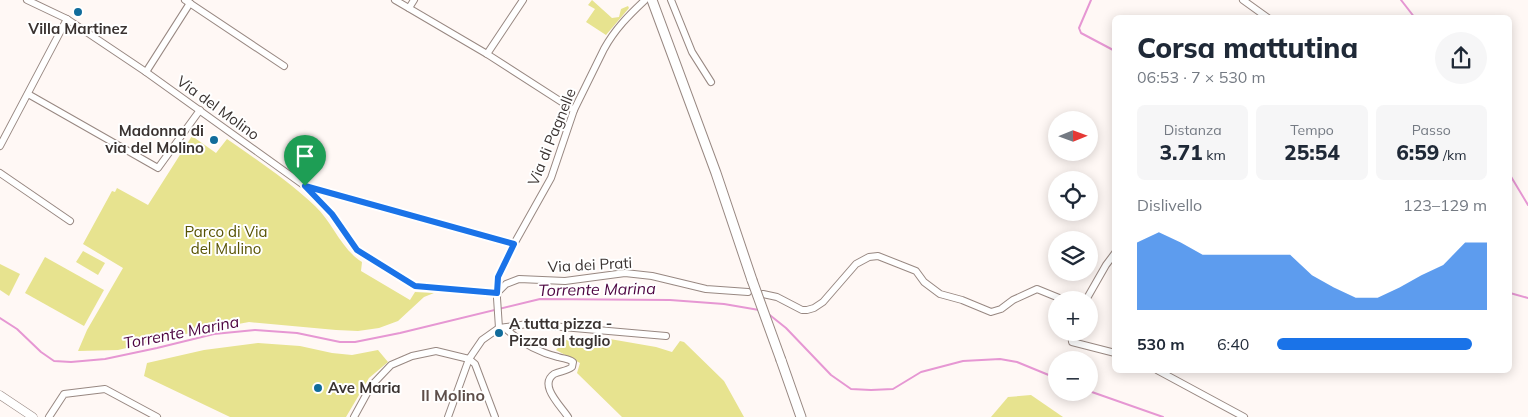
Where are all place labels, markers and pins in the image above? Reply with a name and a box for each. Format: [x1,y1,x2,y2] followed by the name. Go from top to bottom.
[72,6,84,18] marker: Villa Martinez
[27,19,128,38] place label: Villa Martinez
[104,121,204,157] place label: Madonna di via del Molino
[208,134,220,146] marker: Madonna di via del Molino
[284,135,326,186] pin
[509,314,612,350] place label: A tutta pizza - Pizza al taglio
[493,327,505,339] marker: A tutta pizza - Pizza al taglio
[328,378,401,397] place label: Ave Maria
[312,382,324,394] marker: Ave Maria

